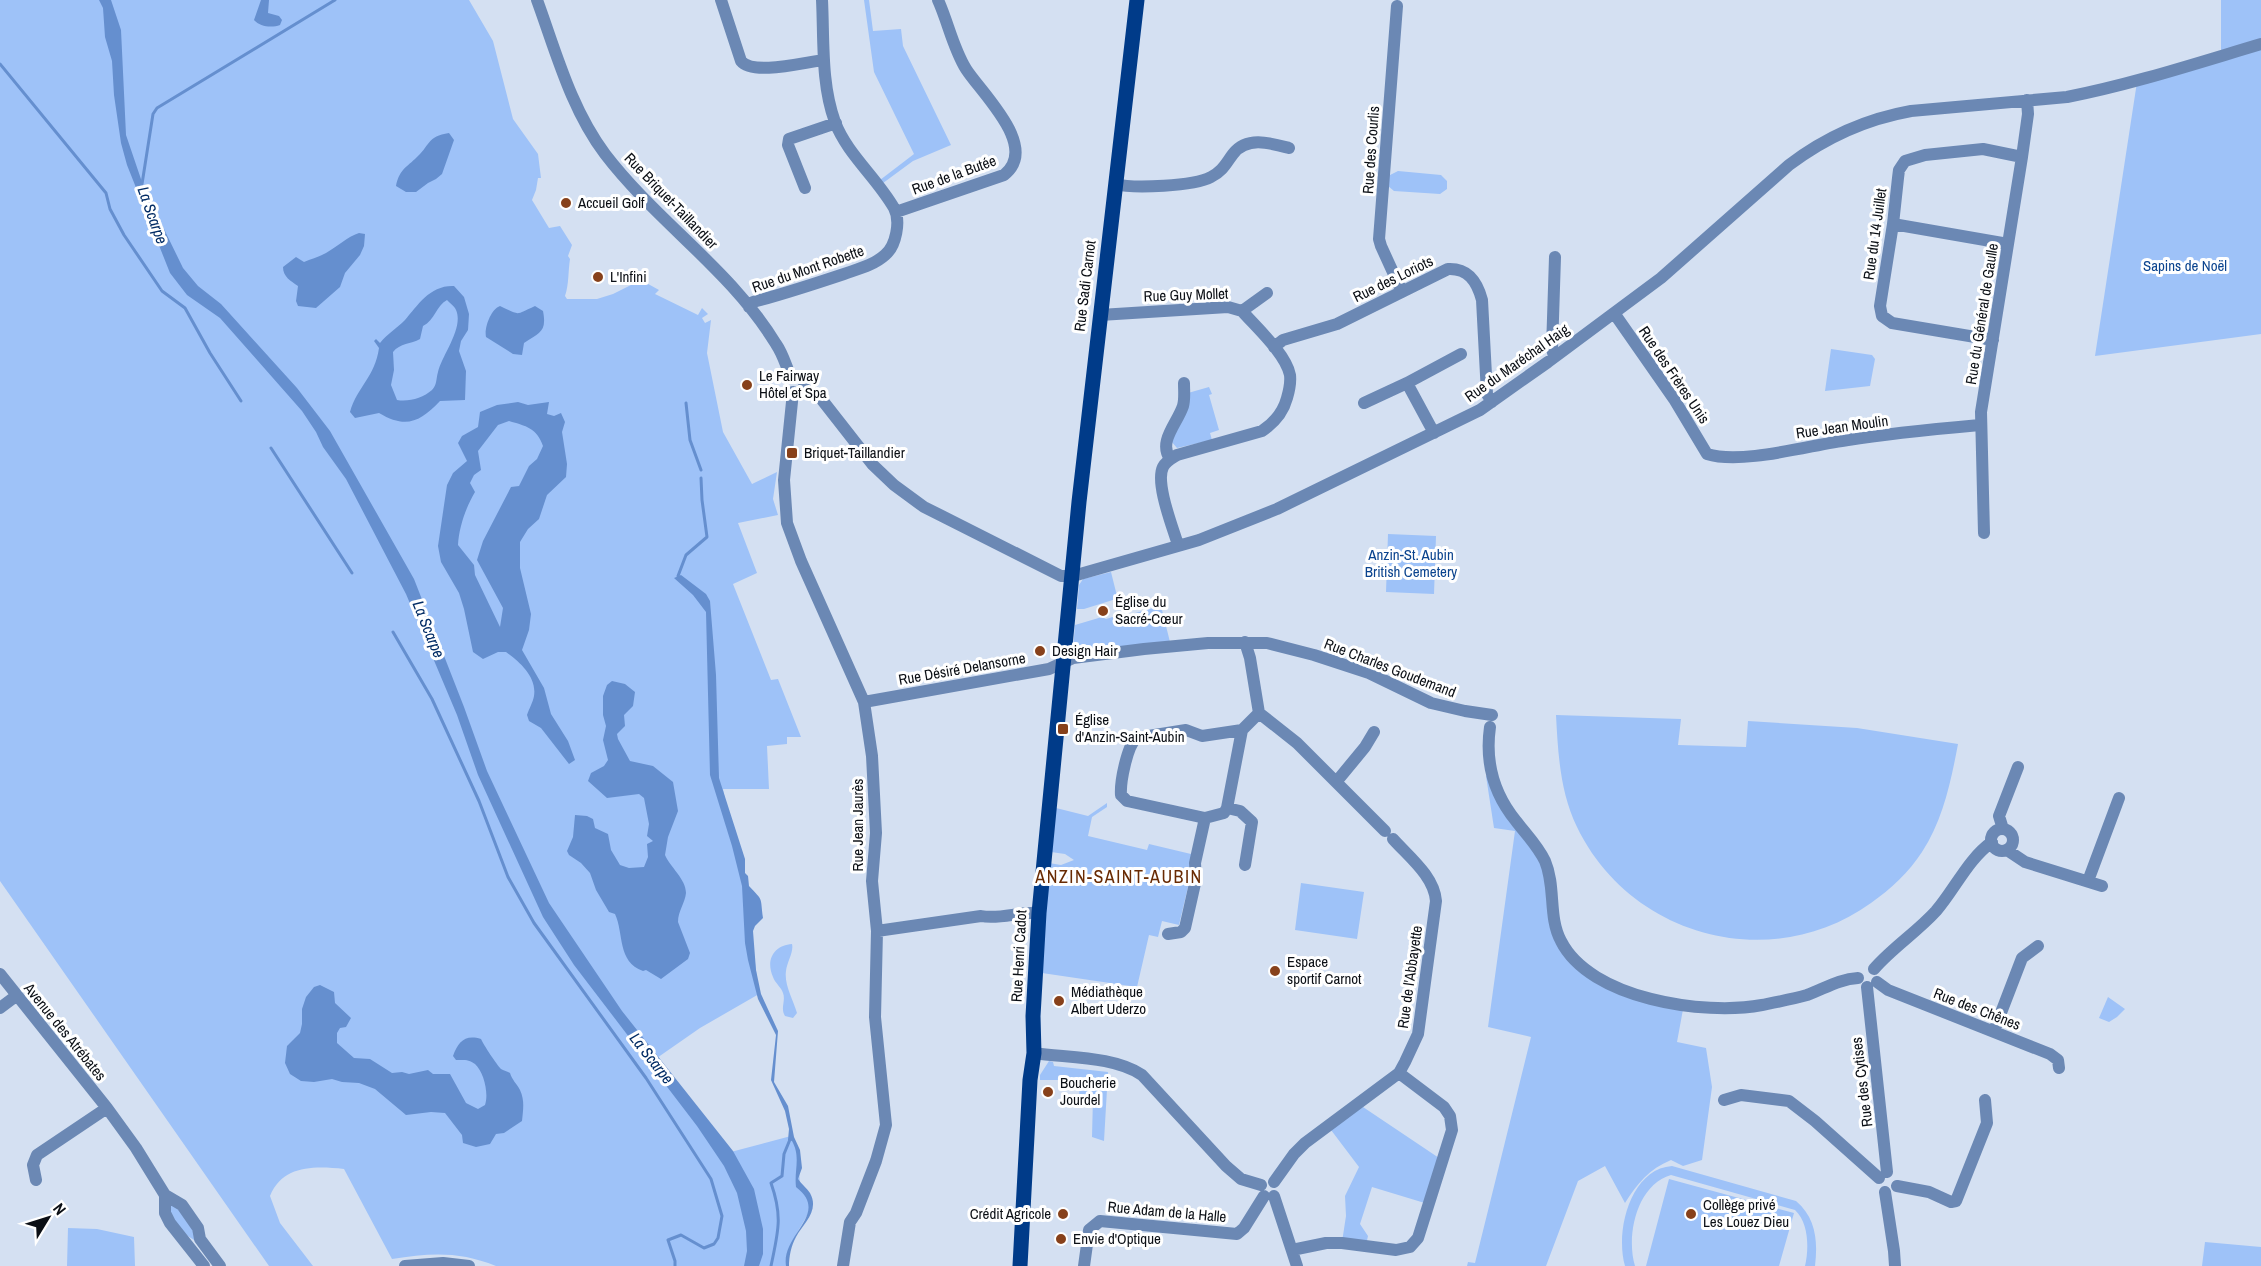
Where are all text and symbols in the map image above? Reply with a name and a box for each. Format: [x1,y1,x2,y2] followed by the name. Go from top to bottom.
[1357,105,1384,195] street label: Rue des Courlis
[620,148,723,254] street label: Rue Briquet-Taillandier
[909,150,999,199] street label: Rue de la Butée
[132,183,174,247] water label: La Scarpe
[1858,186,1891,281] street label: Rue du 14 Juillet
[577,192,645,213] place label: Accueil Golf
[559,196,573,210] marker: Accueil Golf
[1068,239,1101,333] street label: Rue Sadi Carnot
[749,240,867,297] street label: Rue du Mont Robette
[1960,242,2003,386] street label: Rue du Général de Gaulle
[1349,250,1436,307] street label: Rue des Loriots
[2143,255,2227,276] park label: Sapins de Noël
[610,266,647,287] place label: L'Infini
[591,270,605,284] marker: L'Infini
[1143,283,1229,306] street label: Rue Guy Mollet
[1460,319,1573,406] street label: Rue du Maréchal Haig
[1634,322,1715,428] street label: Rue des Frères Unis
[759,365,827,403] place label: Le Fairway Hôtel et Spa
[740,378,754,392] marker: Le Fairway Hôtel et Spa
[1794,410,1889,443] street label: Rue Jean Moulin
[804,442,905,463] place label: Briquet-Taillandier
[785,446,799,460] marker: Briquet-Taillandier
[1365,544,1458,582] park label: Anzin-St. Aubin British Cemetery
[1115,591,1183,629] place label: Église du Sacré-Cœur
[408,597,450,661] water label: La Scarpe
[1096,604,1110,618] marker: Église du Sacré-Cœur
[1321,633,1459,702] street label: Rue Charles Goudemand
[1052,640,1118,661] place label: Design Hair
[1033,644,1047,658] marker: Design Hair
[897,647,1027,690] street label: Rue Désiré Delansorne
[1075,709,1185,747] place label: Église d'Anzin-Saint-Aubin
[1056,722,1070,736] marker: Église d'Anzin-Saint-Aubin
[847,779,868,872] street label: Rue Jean Jaurès
[1034,864,1203,889] district label: ANZIN-SAINT-AUBIN
[1006,909,1031,1003] street label: Rue Henri Cadot
[1392,924,1427,1030] street label: Rue de l'Abbayette
[1287,951,1362,989] place label: Espace sportif Carnot
[1268,964,1282,978] marker: Espace sportif Carnot
[19,978,111,1085] street label: Avenue des Atrébates
[1070,981,1146,1019] place label: Médiathèque Albert Uderzo
[1931,982,2024,1035] street label: Rue des Chênes
[1052,994,1066,1008] marker: Médiathèque Albert Uderzo
[625,1028,679,1088] water label: La Scarpe
[1846,1036,1877,1128] street label: Rue des Cytises
[1060,1072,1116,1110] place label: Boucherie Jourdel
[1041,1085,1055,1099] marker: Boucherie Jourdel
[18,1188,78,1248] north arrow
[1703,1194,1789,1232] place label: Collège privé Les Louez Dieu
[1107,1196,1227,1227] street label: Rue Adam de la Halle
[48,1198,71,1219] text: N
[970,1203,1051,1224] place label: Crédit Agricole
[1056,1207,1070,1221] marker: Crédit Agricole
[1684,1207,1698,1221] marker: Collège privé Les Louez Dieu
[1073,1228,1161,1249] place label: Envie d'Optique
[1054,1232,1068,1246] marker: Envie d'Optique

